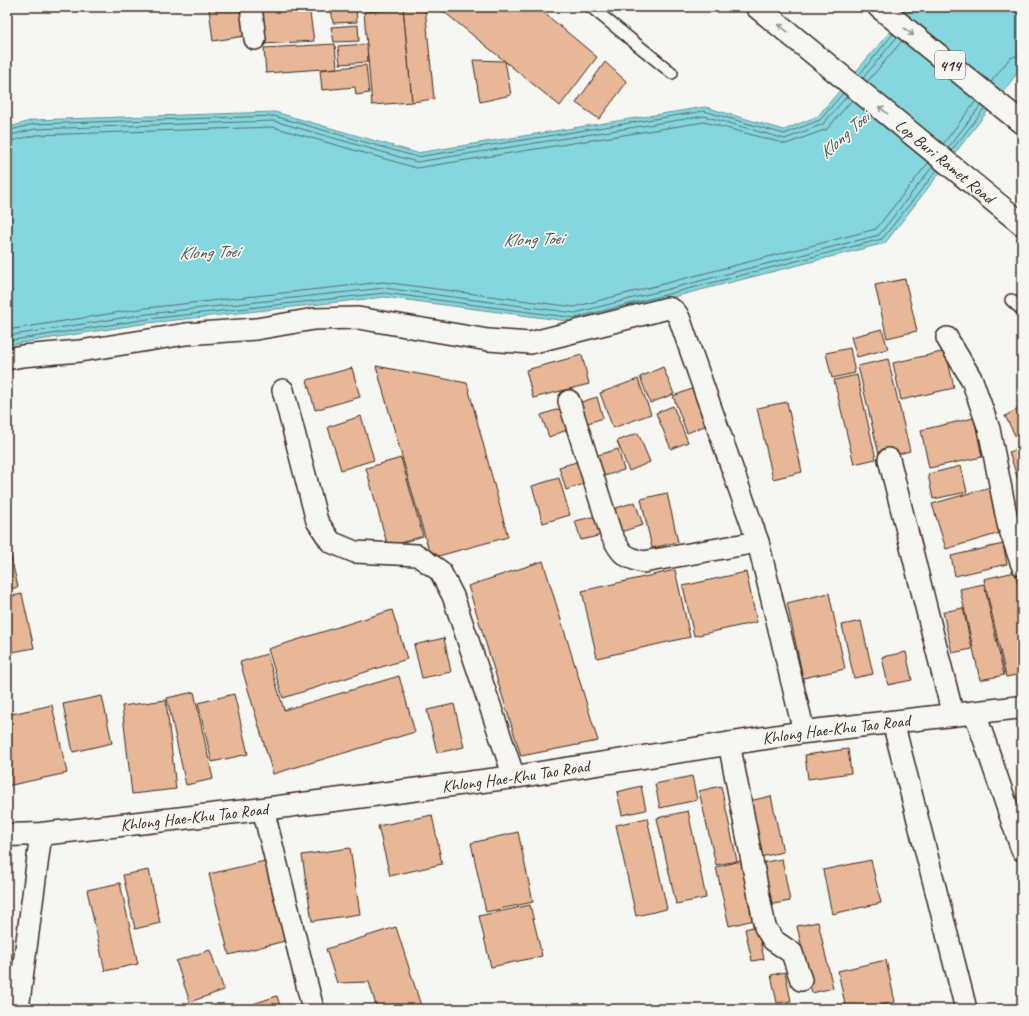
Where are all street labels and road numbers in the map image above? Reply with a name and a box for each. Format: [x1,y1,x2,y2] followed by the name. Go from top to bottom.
[935,51,965,79] road number: 414
[891,115,1001,210] street label: Lop Buri Ramet Road
[761,710,913,749] street label: Khlong Hae-Khu Tao Road
[441,755,593,797] street label: Khlong Hae-Khu Tao Road
[119,798,271,836] street label: Khlong Hae-Khu Tao Road

